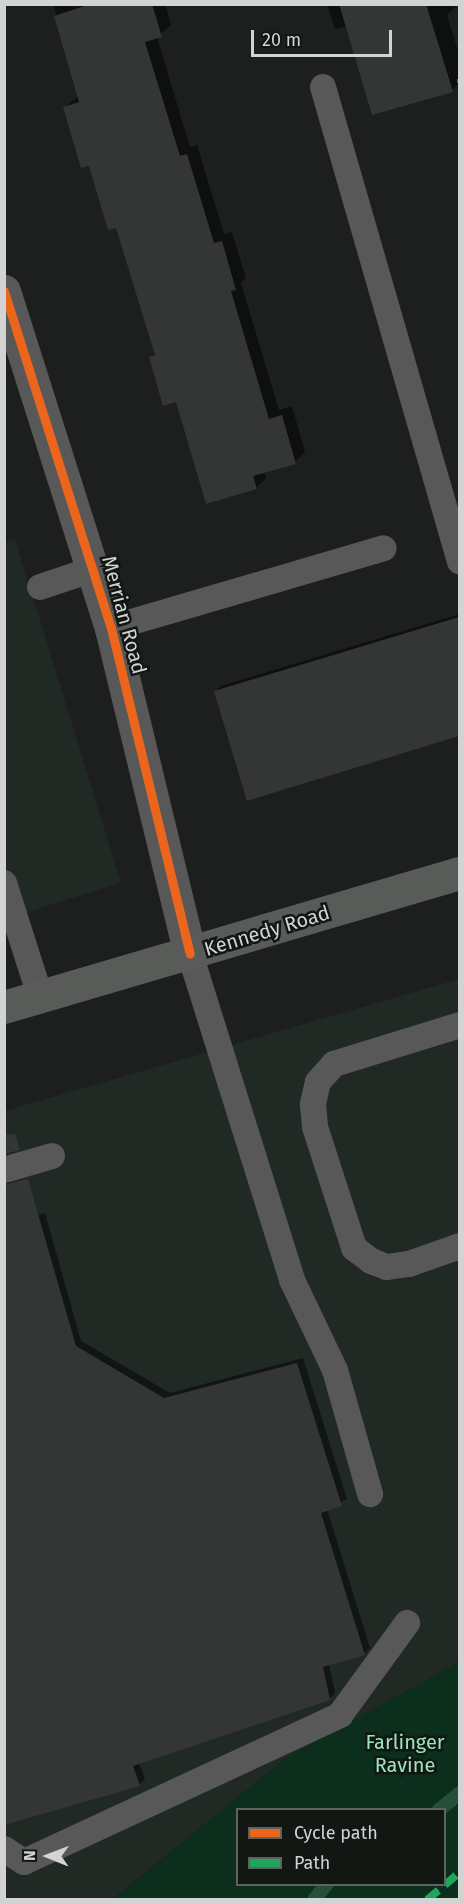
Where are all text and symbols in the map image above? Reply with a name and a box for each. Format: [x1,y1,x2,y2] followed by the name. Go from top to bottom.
[254,18,395,56] scale bar
[262,29,301,51] text: 20 m
[97,553,151,677] street label: Merrian Road
[201,901,333,961] street label: Kennedy Road
[365,1731,445,1778] park label: Farlinger Ravine
[236,1808,446,1886] legend
[294,1822,378,1844] text: Cycle path
[18,1826,78,1886] north arrow
[20,1850,39,1861] text: N
[294,1852,330,1874] text: Path

